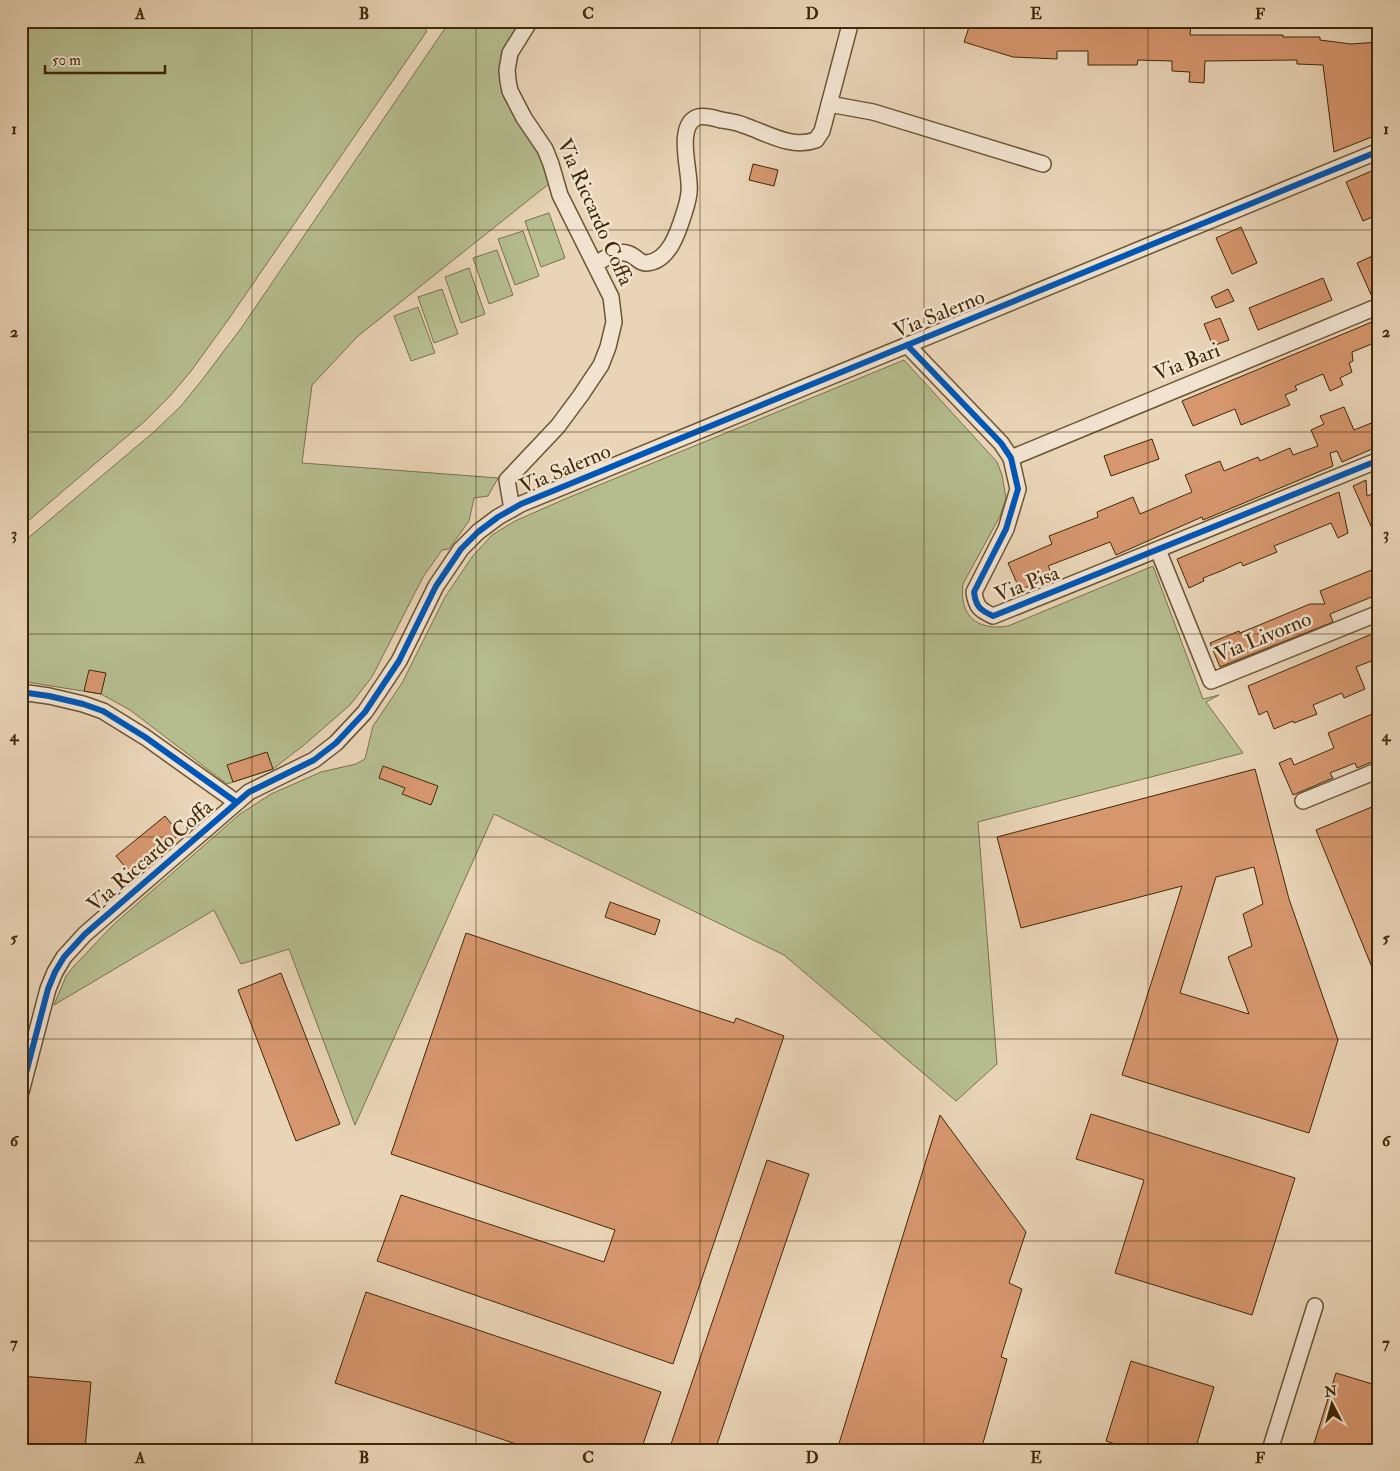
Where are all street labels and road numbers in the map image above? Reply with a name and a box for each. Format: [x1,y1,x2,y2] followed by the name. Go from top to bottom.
[551,134,640,290] street label: Via Riccardo Coffa
[889,283,989,345] street label: Via Salerno
[1150,336,1225,387] street label: Via Bari
[515,438,615,500] street label: Via Salerno
[991,559,1063,609] street label: Via Pisa
[1211,605,1315,669] street label: Via Livorno
[81,794,219,918] street label: Via Riccardo Coffa

